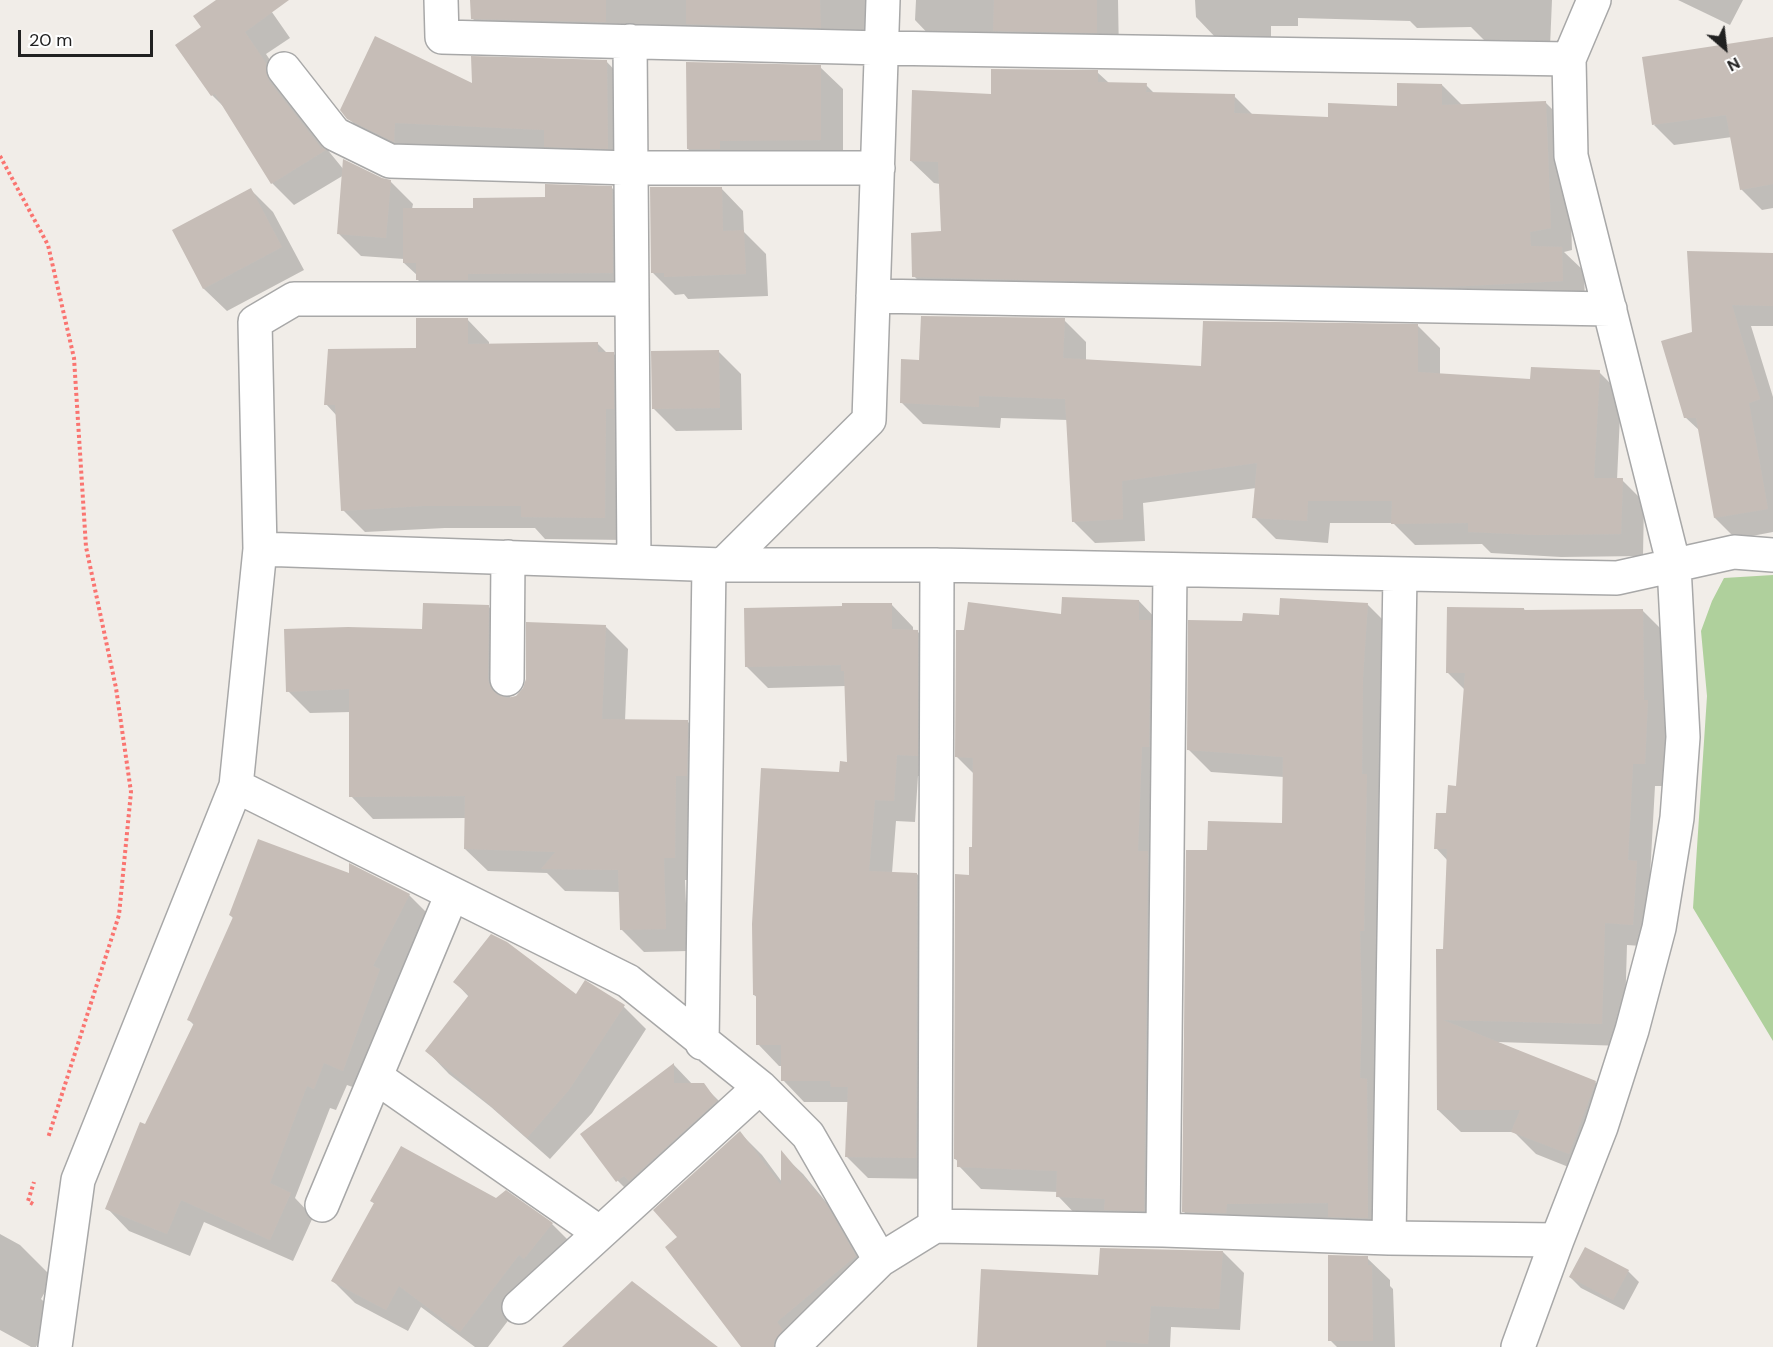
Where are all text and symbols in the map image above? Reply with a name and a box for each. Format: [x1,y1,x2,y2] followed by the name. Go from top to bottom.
[21,18,156,56] scale bar
[1695,18,1755,78] north arrow
[29,28,72,52] text: 20 m
[1724,52,1744,76] text: N

